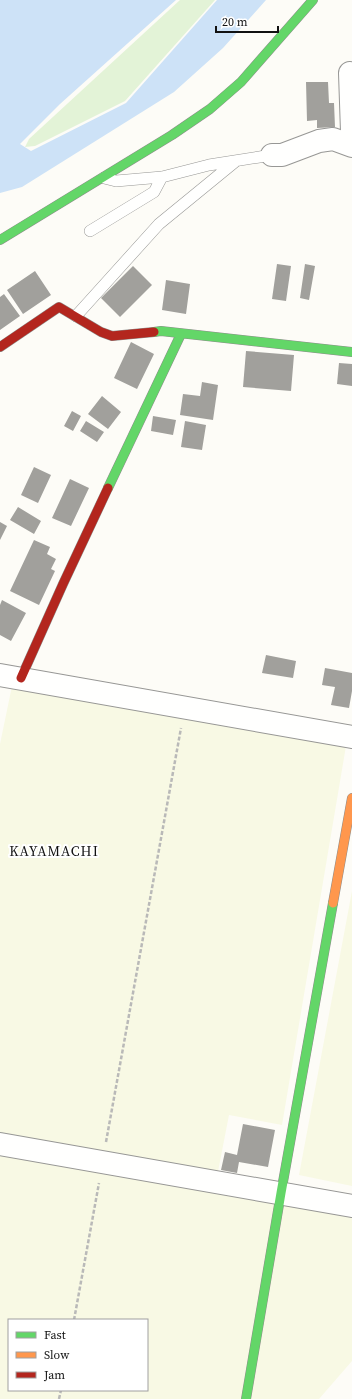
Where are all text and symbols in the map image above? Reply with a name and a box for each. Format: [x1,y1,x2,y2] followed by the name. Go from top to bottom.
[216,8,278,34] scale bar
[222,14,248,30] text: 20 m
[9,841,99,861] district label: KAYAMACHI
[8,1319,148,1391] legend
[44,1327,66,1343] text: Fast
[44,1347,70,1363] text: Slow
[43,1367,65,1383] text: Jam

